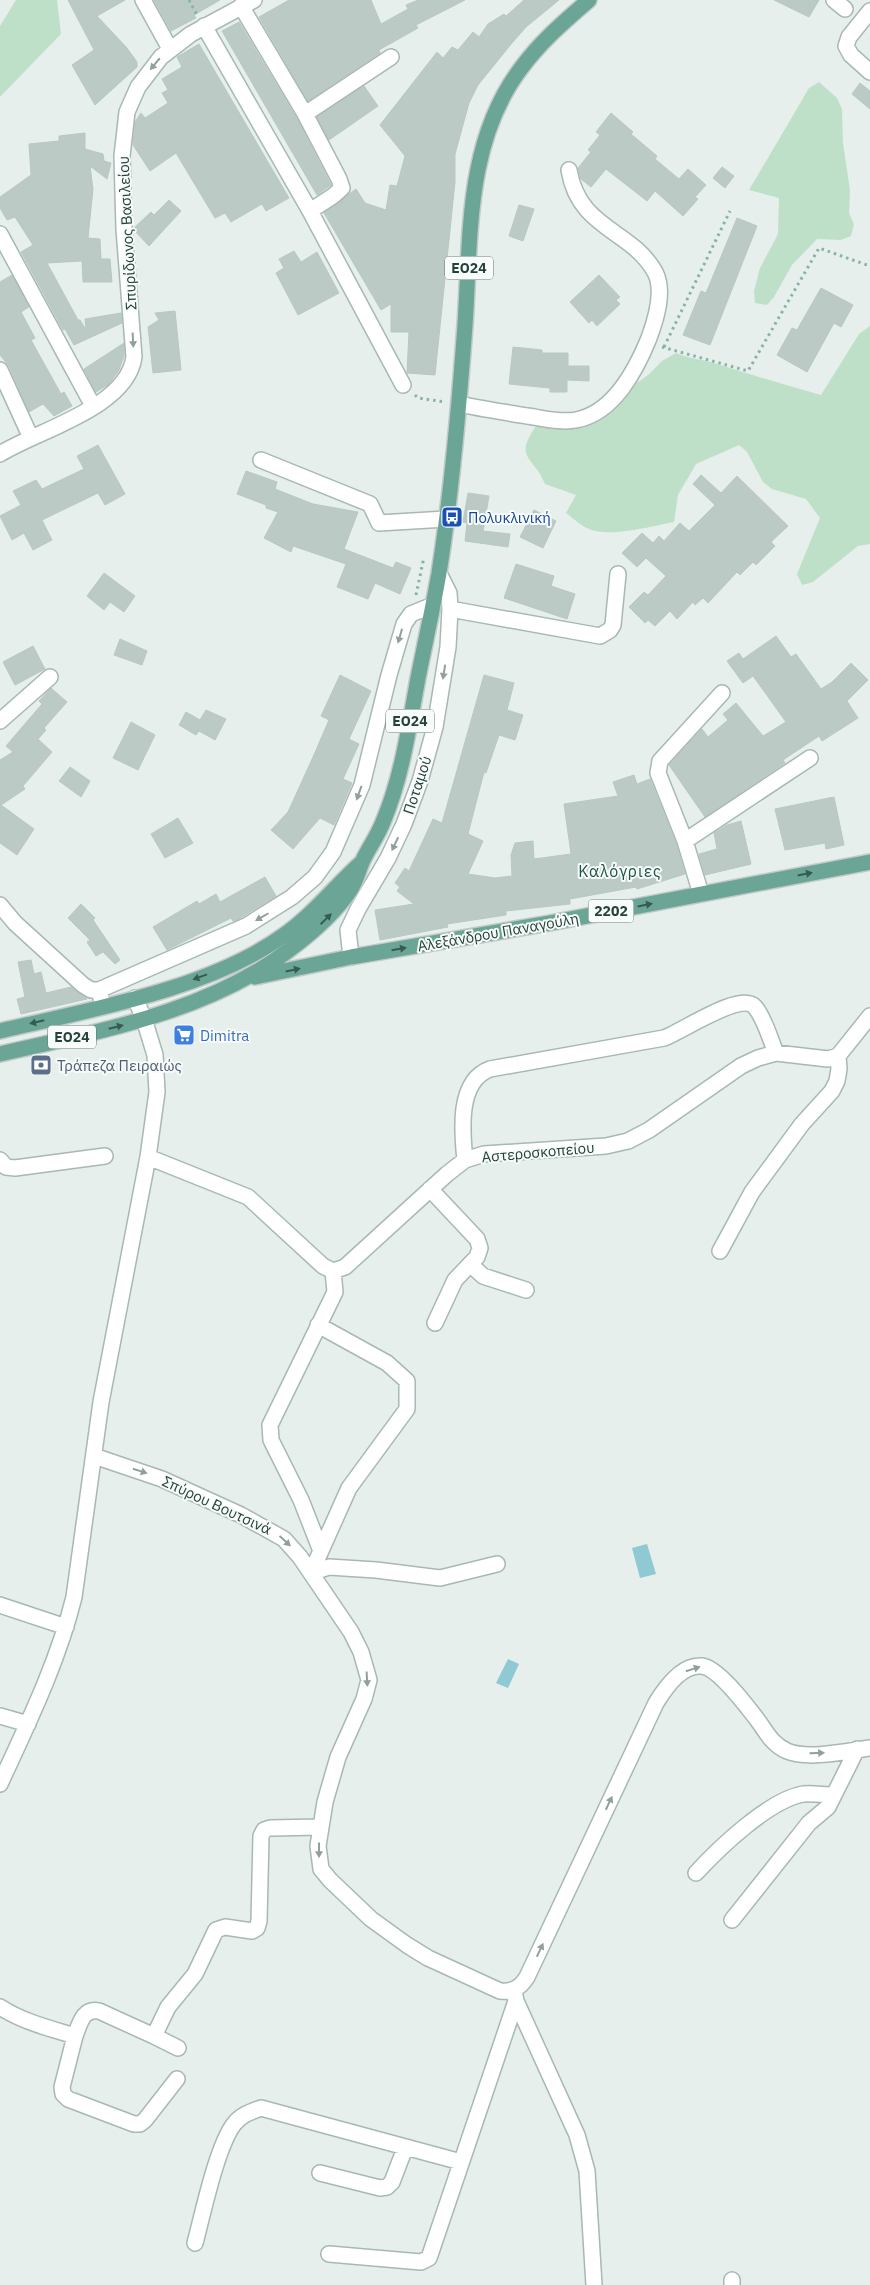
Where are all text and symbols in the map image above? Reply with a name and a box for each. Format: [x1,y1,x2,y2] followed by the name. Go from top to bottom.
[149,57,160,70] one-way arrow
[113,156,141,310] street label: Σπυρίδωνος Βασιλείου
[445,256,493,280] road number: ΕΟ24
[130,333,138,349] one-way arrow
[440,505,464,529] bus stop icon: Πολυκλινική
[468,508,551,527] place label: Πολυκλινική
[396,629,404,644] one-way arrow
[440,664,448,680] one-way arrow
[386,709,434,732] road number: ΕΟ24
[399,753,435,817] street label: Ποταμού
[355,786,363,801] one-way arrow
[390,837,398,851] one-way arrow
[578,861,662,881] district label: Καλόγριες
[797,869,813,877] one-way arrow
[588,899,634,922] road number: 2202
[638,900,654,908] one-way arrow
[416,908,580,956] street label: Αλεξάνδρου Παναγούλη
[254,913,269,921] one-way arrow
[320,913,332,925] one-way arrow
[392,945,408,953] one-way arrow
[285,965,301,973] one-way arrow
[192,973,207,981] one-way arrow
[29,1018,44,1026] one-way arrow
[108,1023,123,1031] one-way arrow
[172,1023,196,1047] supermarket icon: Dimitra
[48,1026,96,1048] road number: ΕΟ24
[200,1026,249,1045] place label: Dimitra
[29,1053,53,1077] bank icon: Τράπεζα Πειραιώς
[57,1056,182,1075] place label: Τράπεζα Πειραιώς
[481,1138,595,1166] street label: Αστεροσκοπείου
[133,1467,148,1475] one-way arrow
[159,1471,275,1539] street label: Σπύρου Βουτσινά
[279,1535,291,1547] one-way arrow
[686,1664,701,1672] one-way arrow
[364,1671,372,1687] one-way arrow
[810,1749,826,1757] one-way arrow
[606,1796,614,1810] one-way arrow
[315,1842,323,1858] one-way arrow
[536,1943,544,1957] one-way arrow

